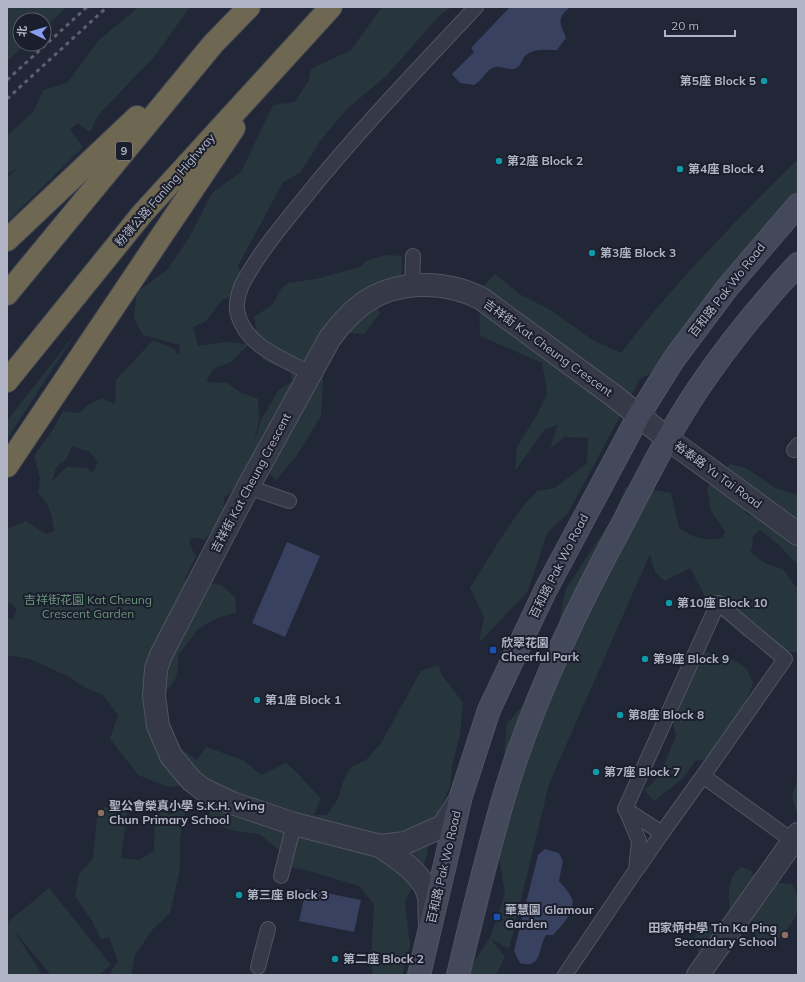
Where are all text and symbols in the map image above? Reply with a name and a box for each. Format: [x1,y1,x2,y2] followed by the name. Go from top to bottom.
[12,12,52,52] north arrow
[665,12,735,38] scale bar
[671,18,699,33] text: 20 m
[15,25,29,37] text: 北
[680,73,756,88] place label: 第5座 Block 5
[759,76,769,86] marker: 第5座 Block 5
[111,130,218,249] street label: 粉嶺公路 Fanling Highway
[116,142,132,160] road number: 9
[507,153,583,168] place label: 第2座 Block 2
[494,156,504,166] marker: 第2座 Block 2
[688,161,764,176] place label: 第4座 Block 4
[675,164,685,174] marker: 第4座 Block 4
[685,240,768,340] street label: 百和路 Pak Wo Road
[600,245,676,260] place label: 第3座 Block 3
[587,248,597,258] marker: 第3座 Block 3
[481,296,616,399] street label: 吉祥街 Kat Cheung Crescent
[207,410,294,555] street label: 吉祥街 Kat Cheung Crescent
[672,438,765,511] street label: 裕泰路 Yu Tai Road
[526,511,591,621] street label: 百和路 Pak Wo Road
[24,592,152,621] park label: 吉祥街花園 Kat Cheung Crescent Garden
[677,595,768,610] place label: 第10座 Block 10
[664,598,674,608] marker: 第10座 Block 10
[501,635,580,664] place label: 欣翠花園 Cheerful Park
[488,645,498,655] marker: 欣翠花園 Cheerful Park
[653,651,729,666] place label: 第9座 Block 9
[640,654,650,664] marker: 第9座 Block 9
[265,692,341,707] place label: 第1座 Block 1
[252,695,262,705] marker: 第1座 Block 1
[628,707,704,722] place label: 第8座 Block 8
[615,710,625,720] marker: 第8座 Block 8
[604,764,680,779] place label: 第7座 Block 7
[591,767,601,777] marker: 第7座 Block 7
[109,798,265,827] place label: 聖公會榮真小學 S.K.H. Wing Chun Primary School
[96,808,106,818] marker: 聖公會榮真小學 S.K.H. Wing Chun Primary School
[423,809,464,925] street label: 百和路 Pak Wo Road
[247,887,328,902] place label: 第三座 Block 3
[234,890,244,900] marker: 第三座 Block 3
[505,902,594,931] place label: 華慧園 Glamour Garden
[492,912,502,922] marker: 華慧園 Glamour Garden
[648,920,777,949] place label: 田家炳中學 Tin Ka Ping Secondary School
[780,930,790,940] marker: 田家炳中學 Tin Ka Ping Secondary School
[343,951,424,966] place label: 第二座 Block 2
[330,954,340,964] marker: 第二座 Block 2

